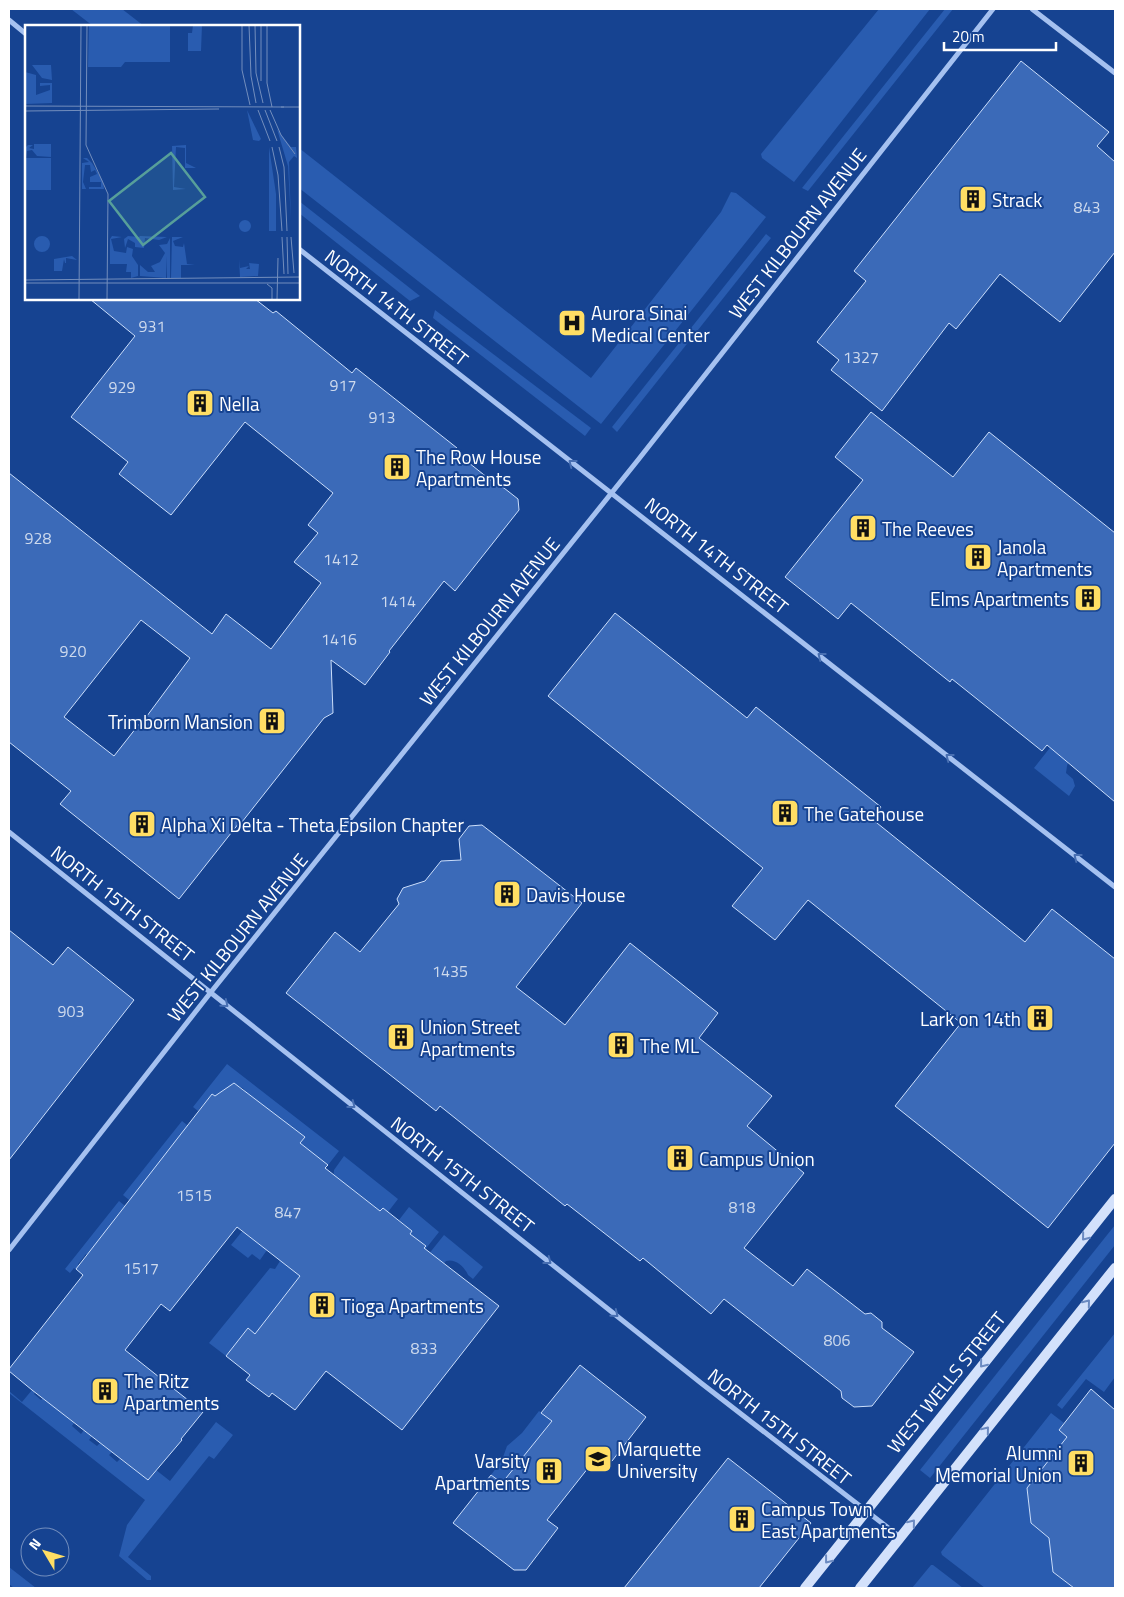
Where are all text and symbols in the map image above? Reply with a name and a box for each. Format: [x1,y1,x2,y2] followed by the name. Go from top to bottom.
[944,20,1056,52] scale bar
[25,25,300,300] inset map
[952,25,985,48] text: 20 m
[721,142,873,324] street label: WEST KILBOURN AVENUE
[958,184,988,214] building icon: Strack
[992,185,1042,214] place label: Strack
[1074,195,1100,219] house number: 843
[319,242,475,372] street label: NORTH 14TH STREET
[591,298,710,349] place label: Aurora Sinai Medical Center
[557,308,587,338] hospital icon: Aurora Sinai Medical Center
[139,314,165,338] house number: 931
[843,345,879,369] house number: 1327
[330,373,356,397] house number: 917
[109,375,135,399] house number: 929
[185,388,215,418] building icon: Nella
[219,389,260,418] place label: Nella
[369,405,395,429] house number: 913
[416,442,541,493] place label: The Row House Apartments
[382,452,412,482] building icon: The Row House Apartments
[568,460,578,469] one-way arrow
[639,490,795,620] street label: NORTH 14TH STREET
[848,513,878,543] building icon: The Reeves
[882,514,974,543] place label: The Reeves
[25,526,51,550] house number: 928
[412,530,566,712] street label: WEST KILBOURN AVENUE
[997,532,1092,583] place label: Janola Apartments
[963,542,993,572] building icon: Janola Apartments
[323,547,359,571] house number: 1412
[1073,583,1103,613] building icon: Elms Apartments
[930,584,1069,613] place label: Elms Apartments
[380,589,416,613] house number: 1414
[321,627,357,651] house number: 1416
[60,639,86,663] house number: 920
[818,654,827,662] one-way arrow
[257,706,287,736] building icon: Trimborn Mansion
[108,707,253,736] place label: Trimborn Mansion
[946,754,955,762] one-way arrow
[770,798,800,828] building icon: The Gatehouse
[804,799,924,828] place label: The Gatehouse
[127,809,157,839] building icon: Alpha Xi Delta - Theta Epsilon Chapter
[161,810,464,839] place label: Alpha Xi Delta - Theta Epsilon Chapter
[45,838,201,968] street label: NORTH 15TH STREET
[160,846,314,1028] street label: WEST KILBOURN AVENUE
[1073,854,1083,863] one-way arrow
[492,879,522,909] building icon: Davis House
[526,880,625,909] place label: Davis House
[432,959,468,983] house number: 1435
[220,998,229,1007] one-way arrow
[58,999,84,1023] house number: 903
[1025,1003,1055,1033] building icon: Lark on 14th
[920,1004,1021,1033] place label: Lark on 14th
[420,1012,520,1063] place label: Union Street Apartments
[386,1022,416,1052] building icon: Union Street Apartments
[606,1030,636,1060] building icon: The ML
[640,1031,699,1060] place label: The ML
[346,1100,355,1108] one-way arrow
[385,1109,541,1239] street label: NORTH 15TH STREET
[665,1143,695,1173] building icon: Campus Union
[699,1144,815,1173] place label: Campus Union
[176,1183,212,1207] house number: 1515
[729,1195,755,1219] house number: 818
[275,1200,301,1224] house number: 847
[1082,1231,1090,1240] one-way arrow
[542,1255,551,1263] one-way arrow
[123,1256,159,1280] house number: 1517
[307,1290,337,1320] building icon: Tioga Apartments
[341,1291,484,1320] place label: Tioga Apartments
[1082,1300,1090,1309] one-way arrow
[880,1305,1012,1459] street label: WEST WELLS STREET
[609,1309,618,1317] one-way arrow
[824,1328,850,1352] house number: 806
[411,1336,437,1360] house number: 833
[981,1358,989,1367] one-way arrow
[702,1361,858,1491] street label: NORTH 15TH STREET
[124,1366,219,1417] place label: The Ritz Apartments
[90,1376,120,1406] building icon: The Ritz Apartments
[980,1426,989,1436] one-way arrow
[617,1434,701,1485] place label: Marquette University
[935,1438,1062,1489] place label: Alumni Memorial Union
[583,1444,613,1474] school or university icon: Marquette University
[435,1446,530,1497] place label: Varsity Apartments
[1066,1448,1096,1478] building icon: Alumni Memorial Union
[534,1456,564,1486] building icon: Varsity Apartments
[761,1494,896,1545] place label: Campus Town East Apartments
[727,1504,757,1534] building icon: Campus Town East Apartments
[906,1519,915,1528] one-way arrow
[20,1527,70,1577] north arrow
[23,1533,46,1554] text: N
[824,1554,833,1563] one-way arrow

